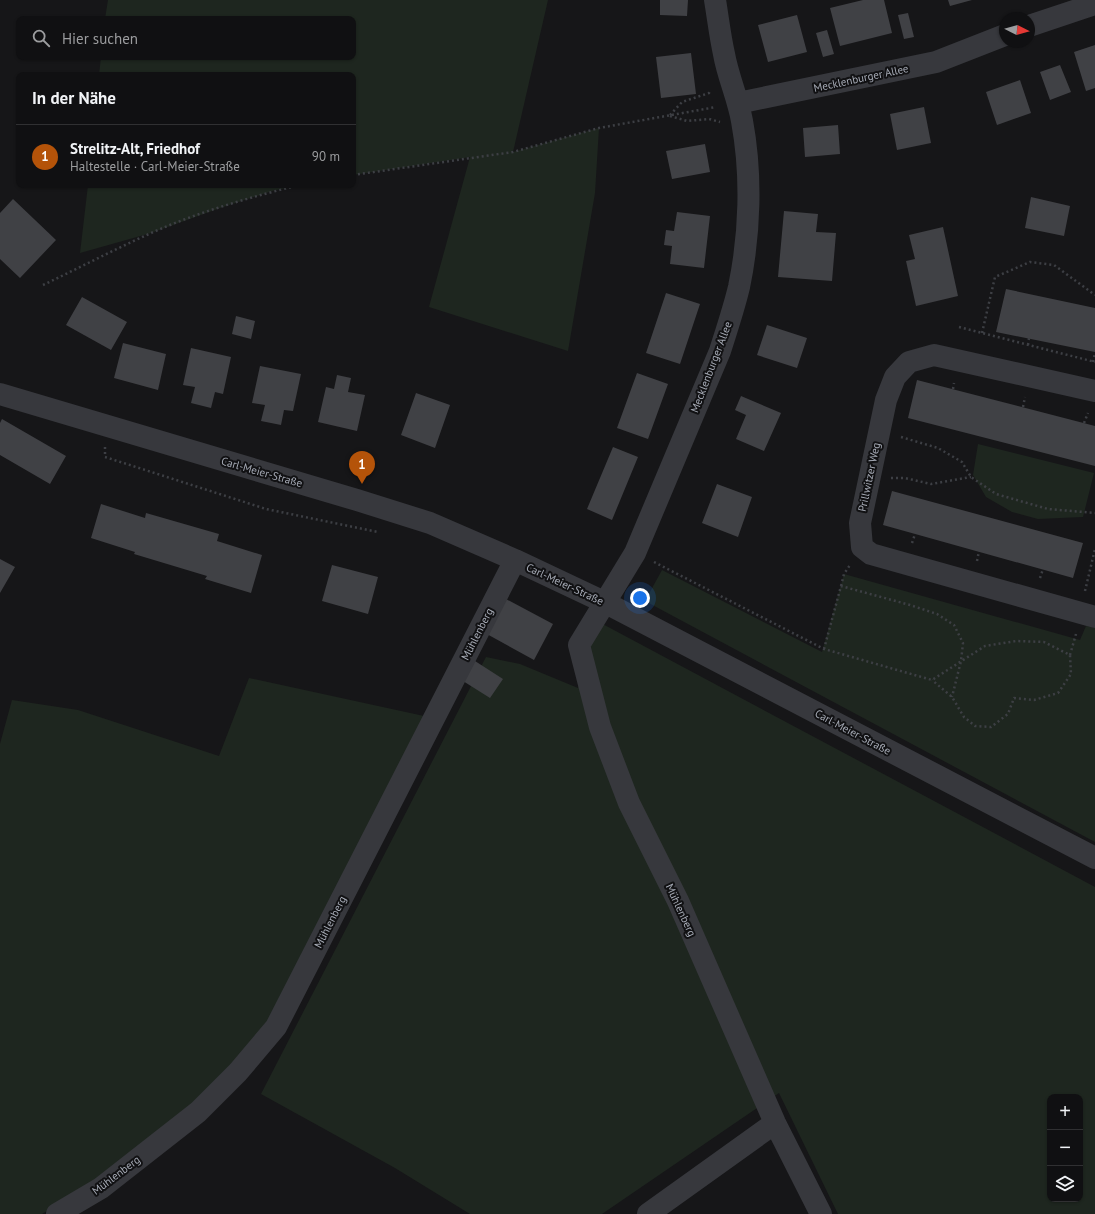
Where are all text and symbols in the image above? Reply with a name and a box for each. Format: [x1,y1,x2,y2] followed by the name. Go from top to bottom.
[999,12,1035,48] north arrow
[16,16,356,60] search box
[30,27,52,49] icon: search
[62,29,138,48] text: Hier suchen
[812,61,910,95] street label: Mecklenburger Allee
[32,87,116,109] text: In der Nähe
[70,139,200,158] text: Strelitz-Alt, Friedhof
[41,148,49,165] text: 1
[312,148,340,165] text: 90 m
[70,158,240,175] text: Haltestelle · Carl-Meier-Straße
[687,319,735,415] street label: Mecklenburger Allee
[855,441,883,513] street label: Prillwitzer Weg
[349,451,375,484] pin: 1
[220,454,305,490] street label: Carl-Meier-Straße
[524,560,606,608] street label: Carl-Meier-Straße
[630,588,650,608] your location
[458,606,496,662] street label: Mühlenberg
[813,706,894,758] street label: Carl-Meier-Straße
[663,881,699,939] street label: Mühlenberg
[311,894,349,950] street label: Mühlenberg
[1047,1094,1083,1202] map controls
[1047,1094,1083,1130] button: +
[1047,1130,1083,1166] button: −
[89,1152,143,1198] street label: Mühlenberg
[1047,1166,1083,1202] button: layers

